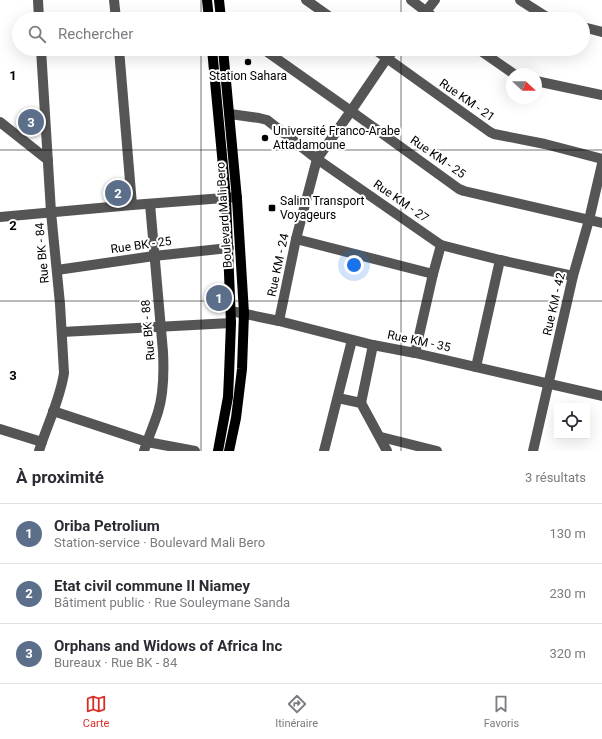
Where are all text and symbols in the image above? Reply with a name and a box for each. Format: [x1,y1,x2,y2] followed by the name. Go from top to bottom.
[12,12,590,56] search box
[26,23,48,45] icon: search
[58,25,133,43] text: Rechercher
[243,57,253,67] marker: Station Sahara
[9,68,17,83] text: 1
[506,68,542,104] north arrow
[209,69,287,83] place label: Station Sahara
[437,76,497,124] street label: Rue KM - 21
[18,107,44,137] pin: 3
[273,124,400,152] place label: Université Franco-Arabe Attadamoune
[260,133,270,143] marker: Université Franco-Arabe Attadamoune
[408,133,468,181] street label: Rue KM - 25
[213,161,235,269] street label: Boulevard Mali Bero
[371,177,431,225] street label: Rue KM - 27
[105,178,131,208] pin: 2
[280,194,365,222] place label: Salim Transport Voyageurs
[267,203,277,213] marker: Salim Transport Voyageurs
[9,218,17,233] text: 2
[32,222,52,284] street label: Rue BK - 84
[264,232,292,298] street label: Rue KM - 24
[110,234,172,256] street label: Rue BK - 25
[344,255,364,275] your location
[540,271,568,337] street label: Rue KM - 42
[206,283,232,313] pin: 1
[138,299,158,361] street label: Rue BK - 88
[386,327,452,355] street label: Rue KM - 35
[9,368,17,383] text: 3
[554,403,590,439] map controls
[554,403,590,439] button: locate
[16,467,104,487] text: À proximité
[525,470,586,485] text: 3 résultats
[54,517,160,535] text: Oriba Petrolium
[25,526,33,541] text: 1
[549,526,586,541] text: 130 m
[54,535,265,550] text: Station-service · Boulevard Mali Bero
[54,577,250,595] text: Etat civil commune II Niamey
[25,586,33,601] text: 2
[549,586,586,601] text: 230 m
[54,595,290,610] text: Bâtiment public · Rue Souleymane Sanda
[54,637,282,655] text: Orphans and Widows of Africa Inc
[25,646,33,661] text: 3
[549,646,586,661] text: 320 m
[54,655,177,670] text: Bureaux · Rue BK - 84
[83,693,109,730] tab: Carte
[275,693,318,730] tab: Itinéraire
[484,693,519,730] tab: Favoris

